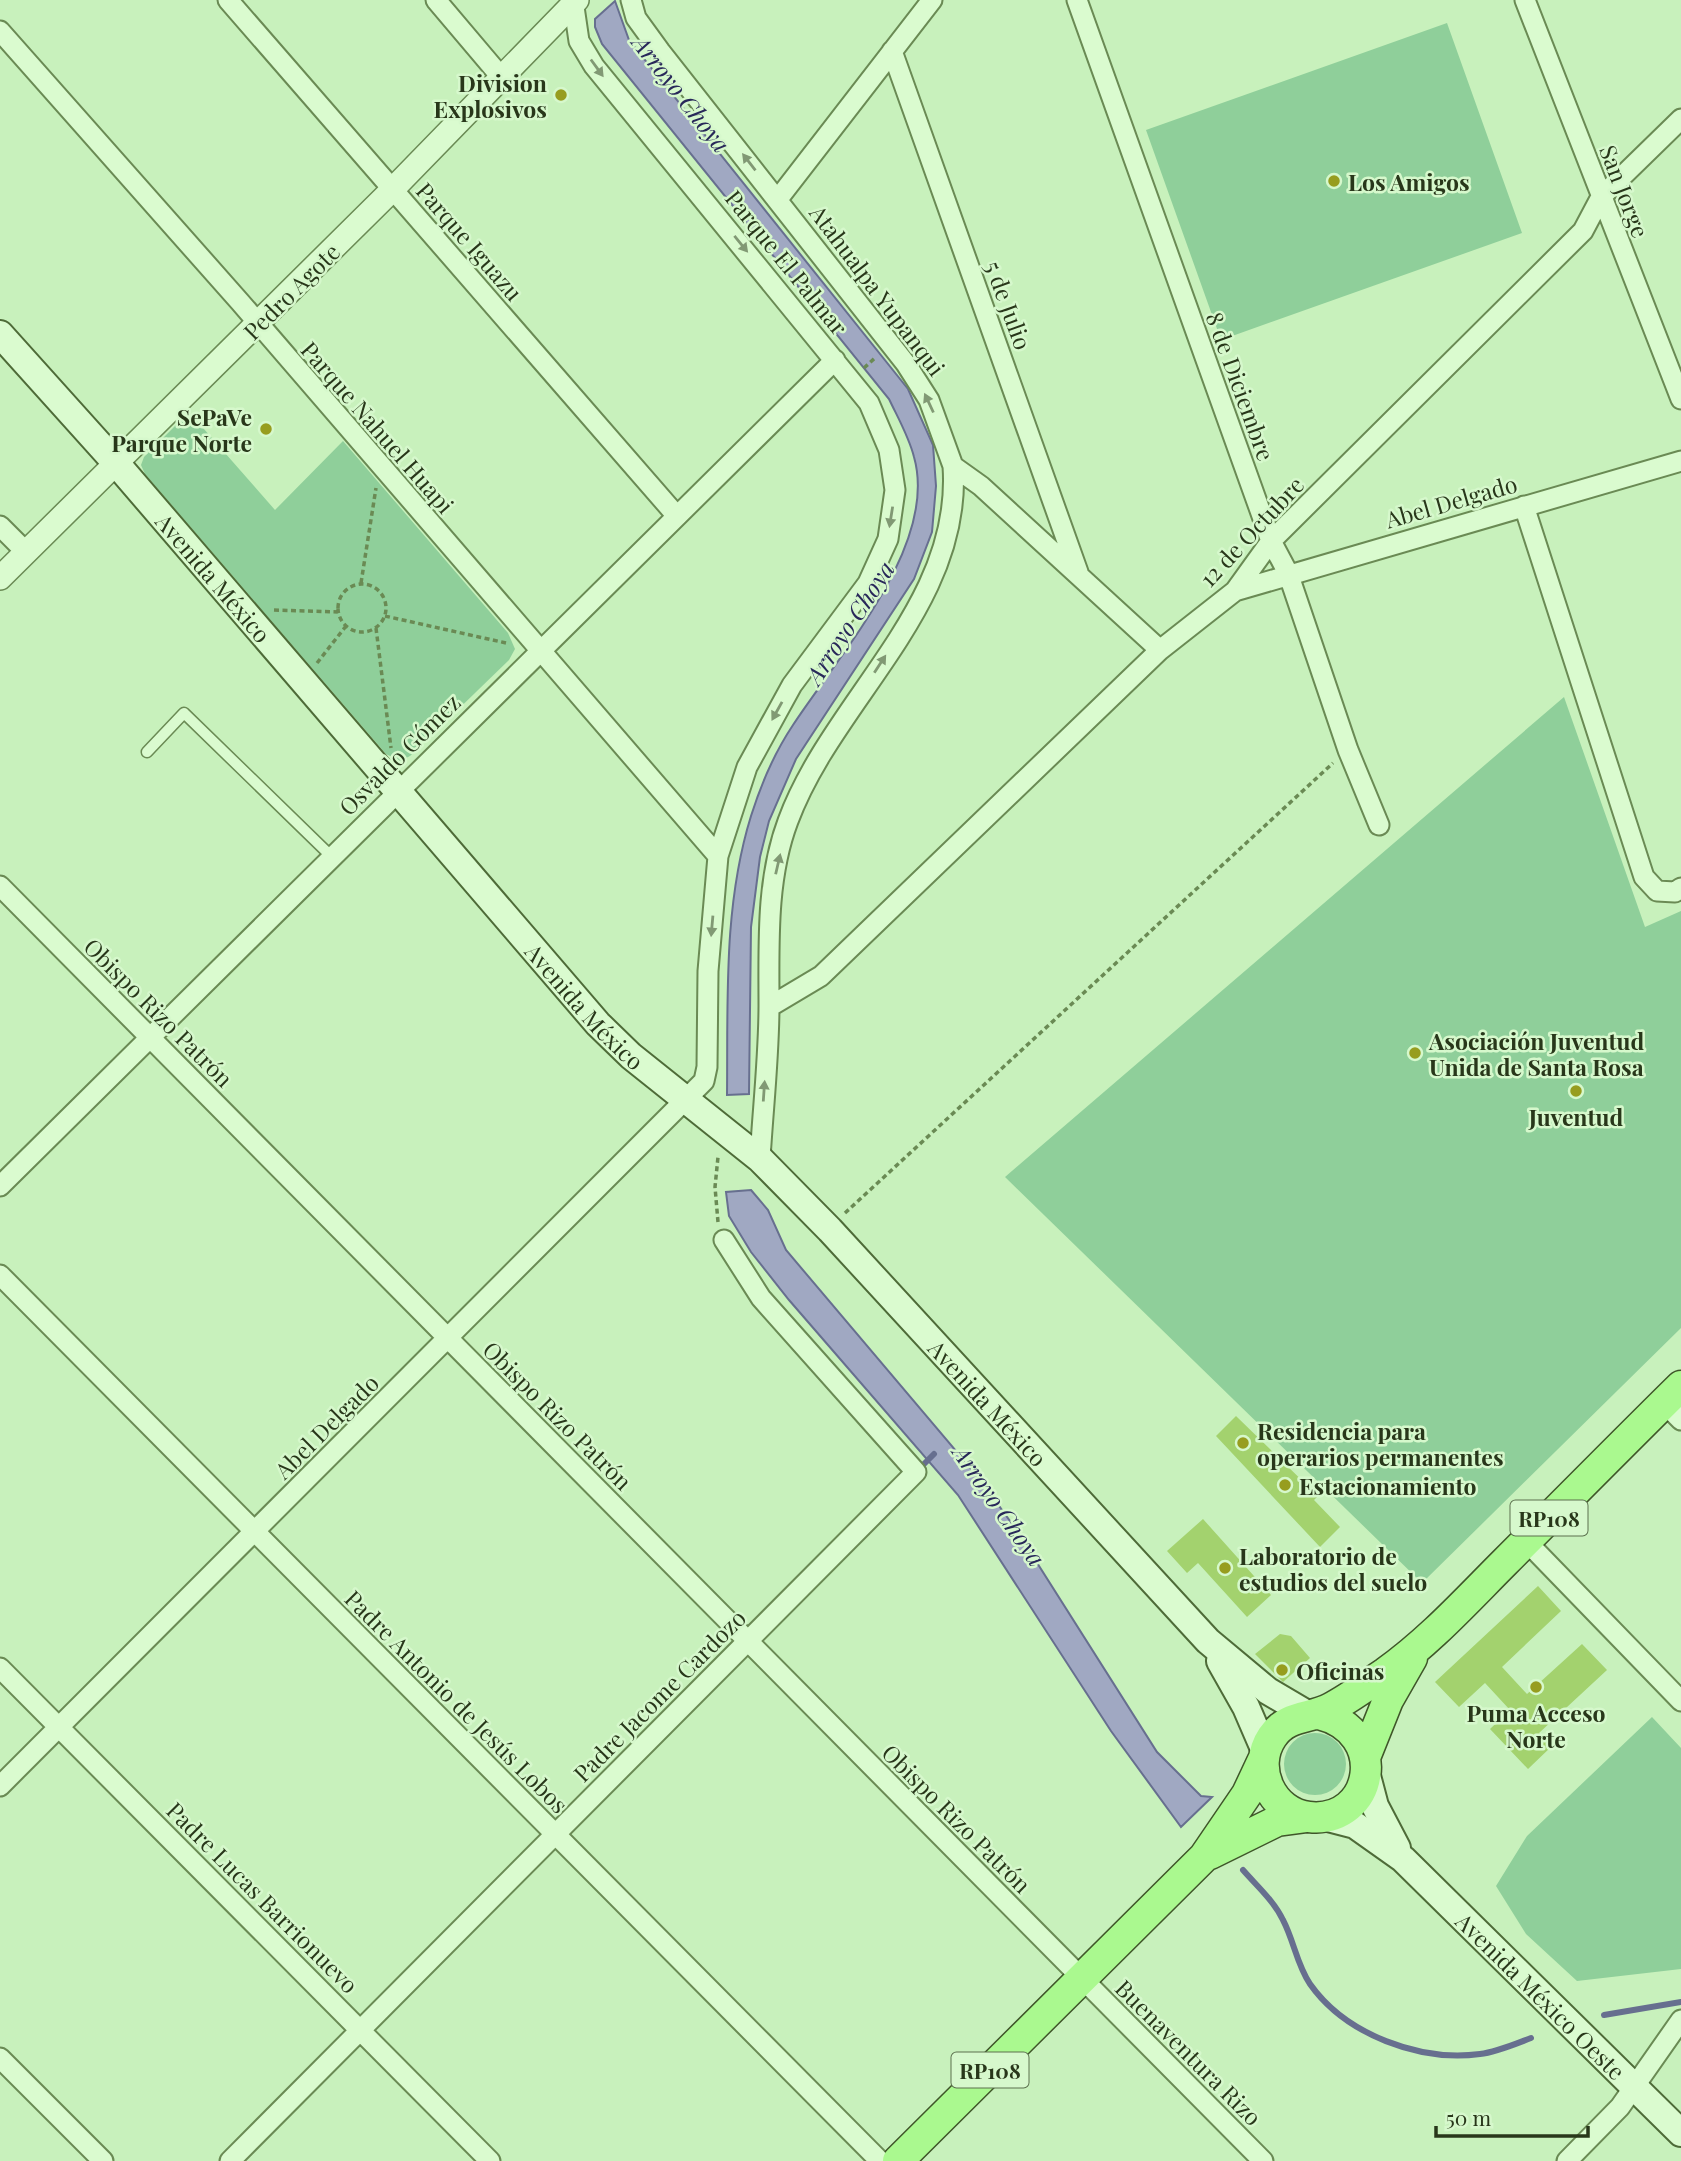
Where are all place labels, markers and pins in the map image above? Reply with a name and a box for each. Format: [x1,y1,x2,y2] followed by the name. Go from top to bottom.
[434,67,547,124] place label: Division Explosivos
[553,87,569,103] marker: Division Explosivos
[1348,166,1470,197] place label: Los Amigos
[1326,173,1342,189] marker: Los Amigos
[111,401,252,458] place label: SePaVe Parque Norte
[258,421,274,437] marker: SePaVe Parque Norte
[1428,1025,1644,1082] place label: Asociación Juventud Unida de Santa Rosa
[1407,1045,1423,1061] marker: Asociación Juventud Unida de Santa Rosa
[1568,1083,1584,1099] marker: Juventud
[1528,1101,1624,1132] place label: Juventud
[1257,1415,1504,1472] place label: Residencia para operarios permanentes
[1235,1435,1251,1451] marker: Residencia para operarios permanentes
[1299,1470,1477,1501] place label: Estacionamiento
[1277,1477,1293,1493] marker: Estacionamiento
[1239,1540,1427,1597] place label: Laboratorio de estudios del suelo
[1217,1560,1233,1576] marker: Laboratorio de estudios del suelo
[1296,1655,1384,1686] place label: Oficinas
[1274,1662,1290,1678] marker: Oficinas
[1528,1679,1544,1695] marker: Puma Acceso Norte
[1466,1697,1606,1754] place label: Puma Acceso Norte

